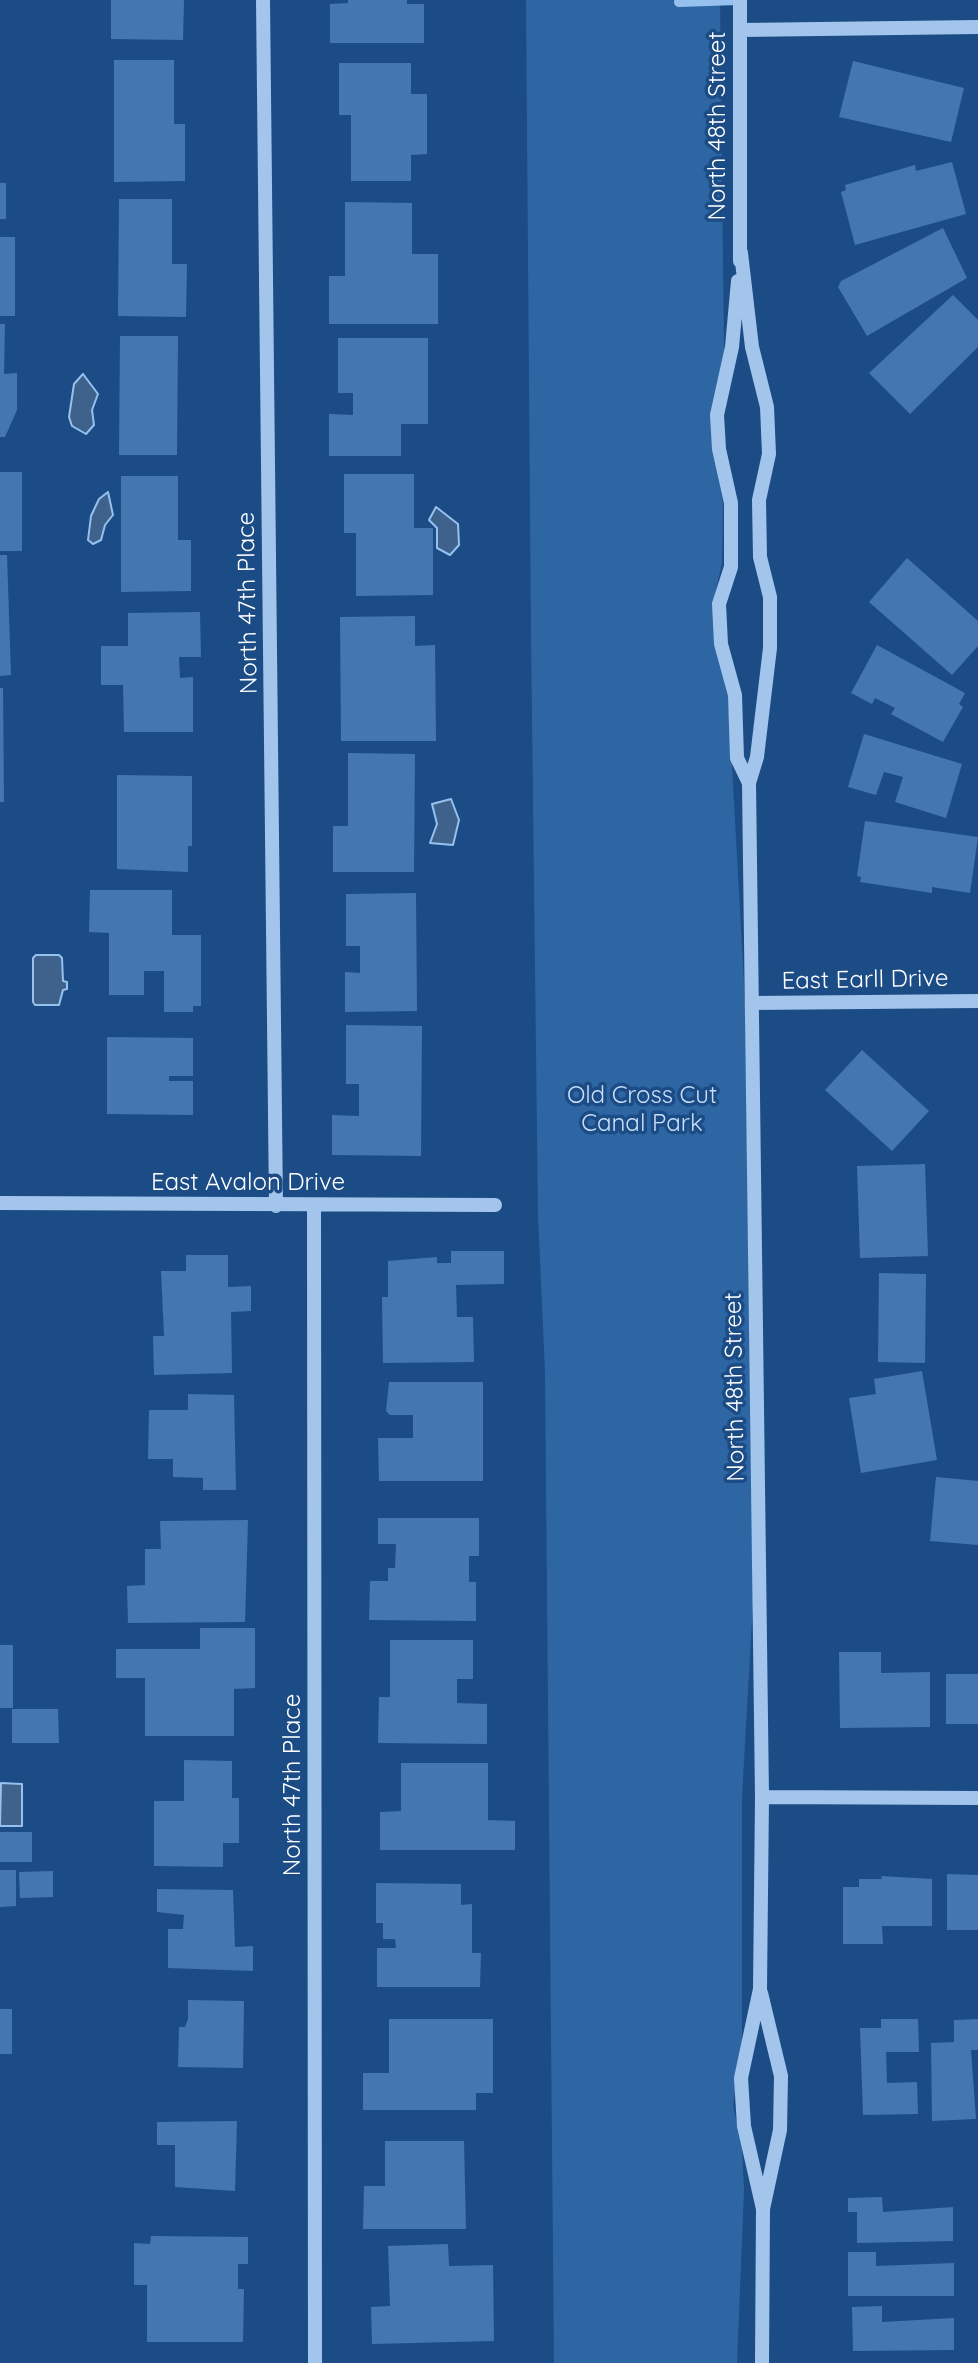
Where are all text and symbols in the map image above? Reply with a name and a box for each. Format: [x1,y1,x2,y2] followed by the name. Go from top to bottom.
[704,31,732,221] street label: North 48th Street
[232,512,264,694] street label: North 47th Place
[781,964,949,996] street label: East Earll Drive
[567,1082,717,1138] park label: Old Cross Cut Canal Park
[151,1169,345,1197] street label: East Avalon Drive
[719,1292,751,1482] street label: North 48th Street
[279,1694,307,1876] street label: North 47th Place

